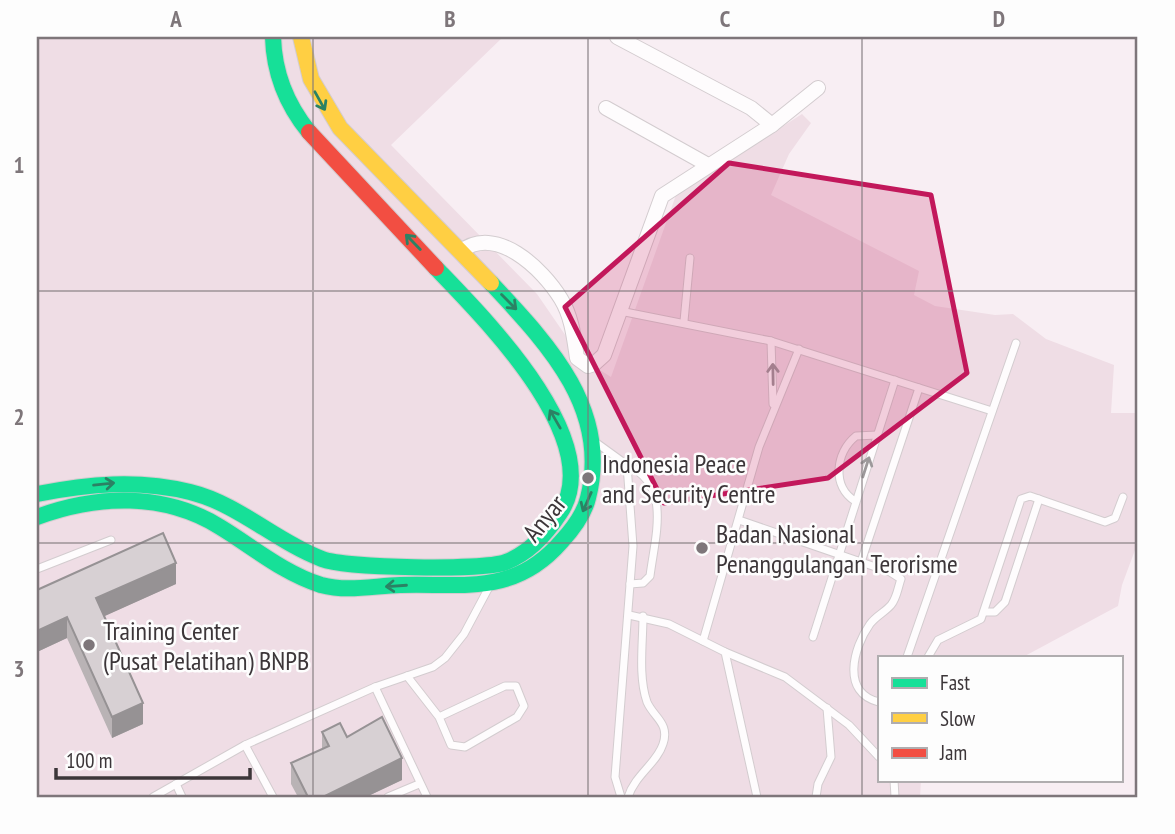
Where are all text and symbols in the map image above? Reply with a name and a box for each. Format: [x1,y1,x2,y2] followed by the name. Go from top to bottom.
[169,4,182,33] text: A
[444,4,456,33] text: B
[720,4,731,33] text: C
[993,4,1005,33] text: D
[313,91,327,111] one-way arrow
[14,150,25,179] text: 1
[405,234,422,251] one-way arrow
[501,293,518,310] one-way arrow
[766,363,779,386] one-way arrow
[14,402,25,431] text: 2
[548,410,562,430] one-way arrow
[602,447,775,510] place label: Indonesia Peace and Security Centre
[861,456,874,478] one-way arrow
[580,470,596,486] marker: Indonesia Peace and Security Centre
[92,477,115,490] one-way arrow
[515,488,573,548] street label: Anyar
[580,491,593,512] one-way arrow
[716,517,958,580] place label: Badan Nasional Penanggulangan Terorisme
[694,540,710,556] marker: Badan Nasional Penanggulangan Terorisme
[385,579,408,592] one-way arrow
[103,614,309,677] place label: Training Center (Pusat Pelatihan) BNPB
[81,637,97,653] marker: Training Center (Pusat Pelatihan) BNPB
[14,654,25,683] text: 3
[878,656,1122,782] legend
[940,669,970,696] text: Fast
[940,705,976,732] text: Slow
[56,736,250,780] scale bar
[939,739,967,766] text: Jam
[66,747,112,774] text: 100 m

